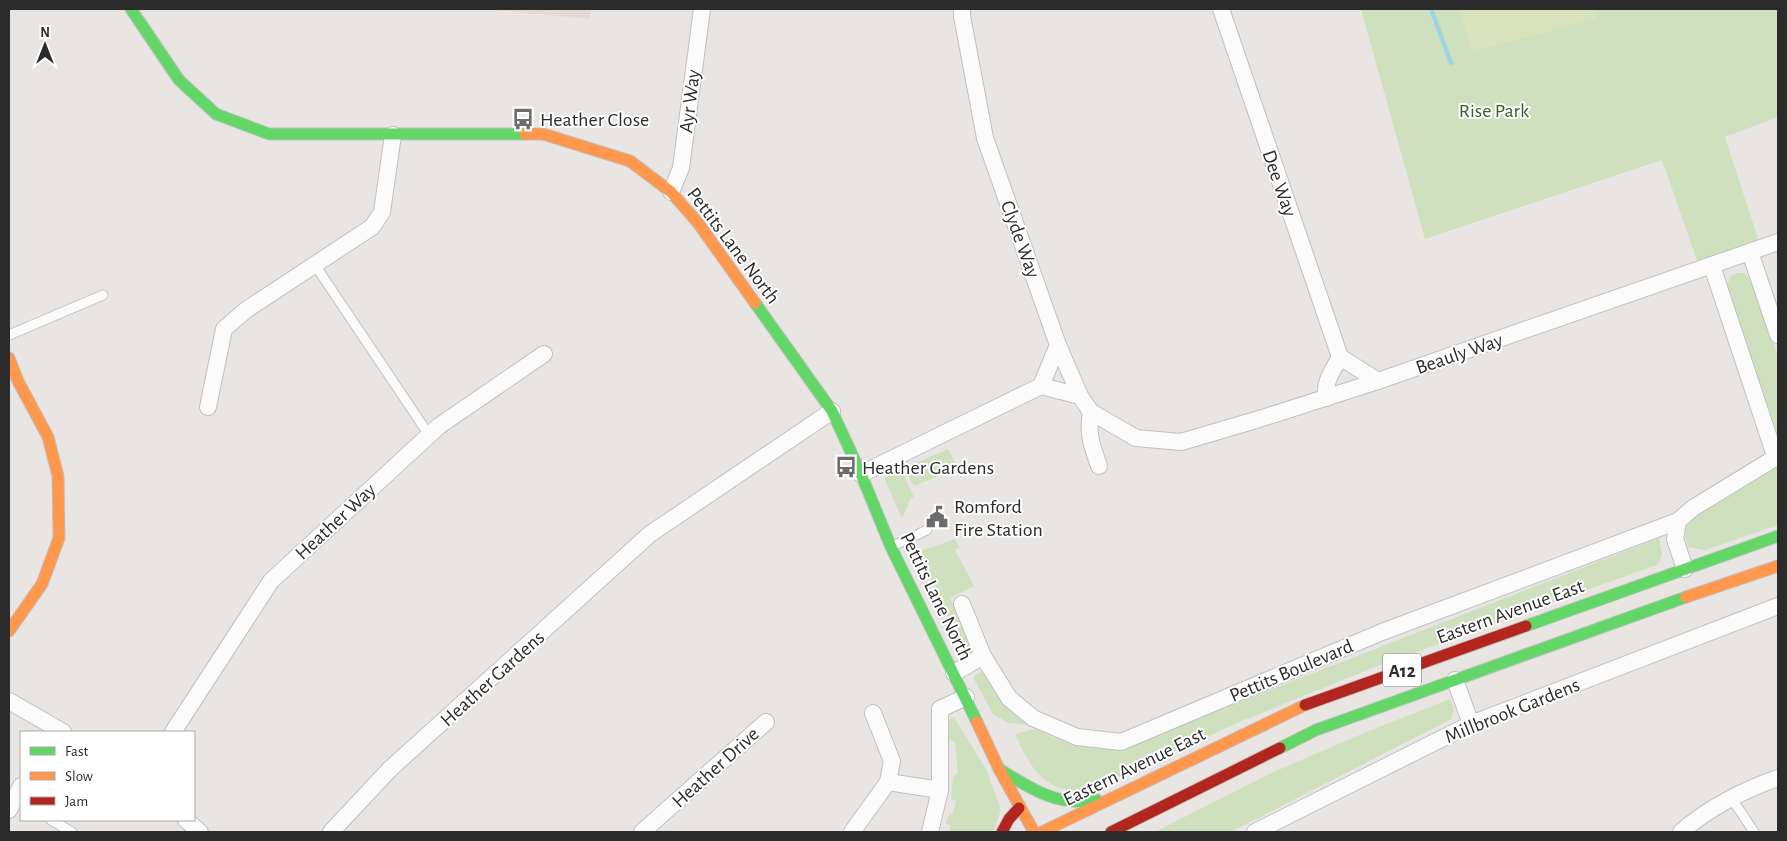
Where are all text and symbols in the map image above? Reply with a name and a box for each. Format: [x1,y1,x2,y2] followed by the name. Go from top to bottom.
[20,20,70,70] north arrow
[40,26,50,40] text: N
[676,68,704,134] street label: Ayr Way
[1459,101,1529,121] park label: Rise Park
[510,106,536,132] bus stop icon: Heather Close
[540,110,649,130] place label: Heather Close
[1258,147,1300,220] street label: Dee Way
[683,184,783,307] street label: Pettits Lane North
[997,198,1043,281] street label: Clyde Way
[1413,330,1506,378] street label: Beauly Way
[833,454,859,480] bus stop icon: Heather Gardens
[862,458,994,478] place label: Heather Gardens
[292,479,380,564] street label: Heather Way
[954,497,1043,540] place label: Romford Fire Station
[924,504,950,530] public building icon: Romford Fire Station
[896,529,976,664] street label: Pettits Lane North
[1434,576,1587,648] street label: Eastern Avenue East
[437,627,548,730] street label: Heather Gardens
[1227,636,1356,706] street label: Pettits Boulevard
[1383,654,1421,686] road number: A12
[1442,675,1583,747] street label: Millbrook Gardens
[668,724,763,812] street label: Heather Drive
[1060,724,1209,810] street label: Eastern Avenue East
[20,731,195,821] legend
[65,744,89,759] text: Fast
[65,769,93,784] text: Slow
[65,794,88,809] text: Jam

